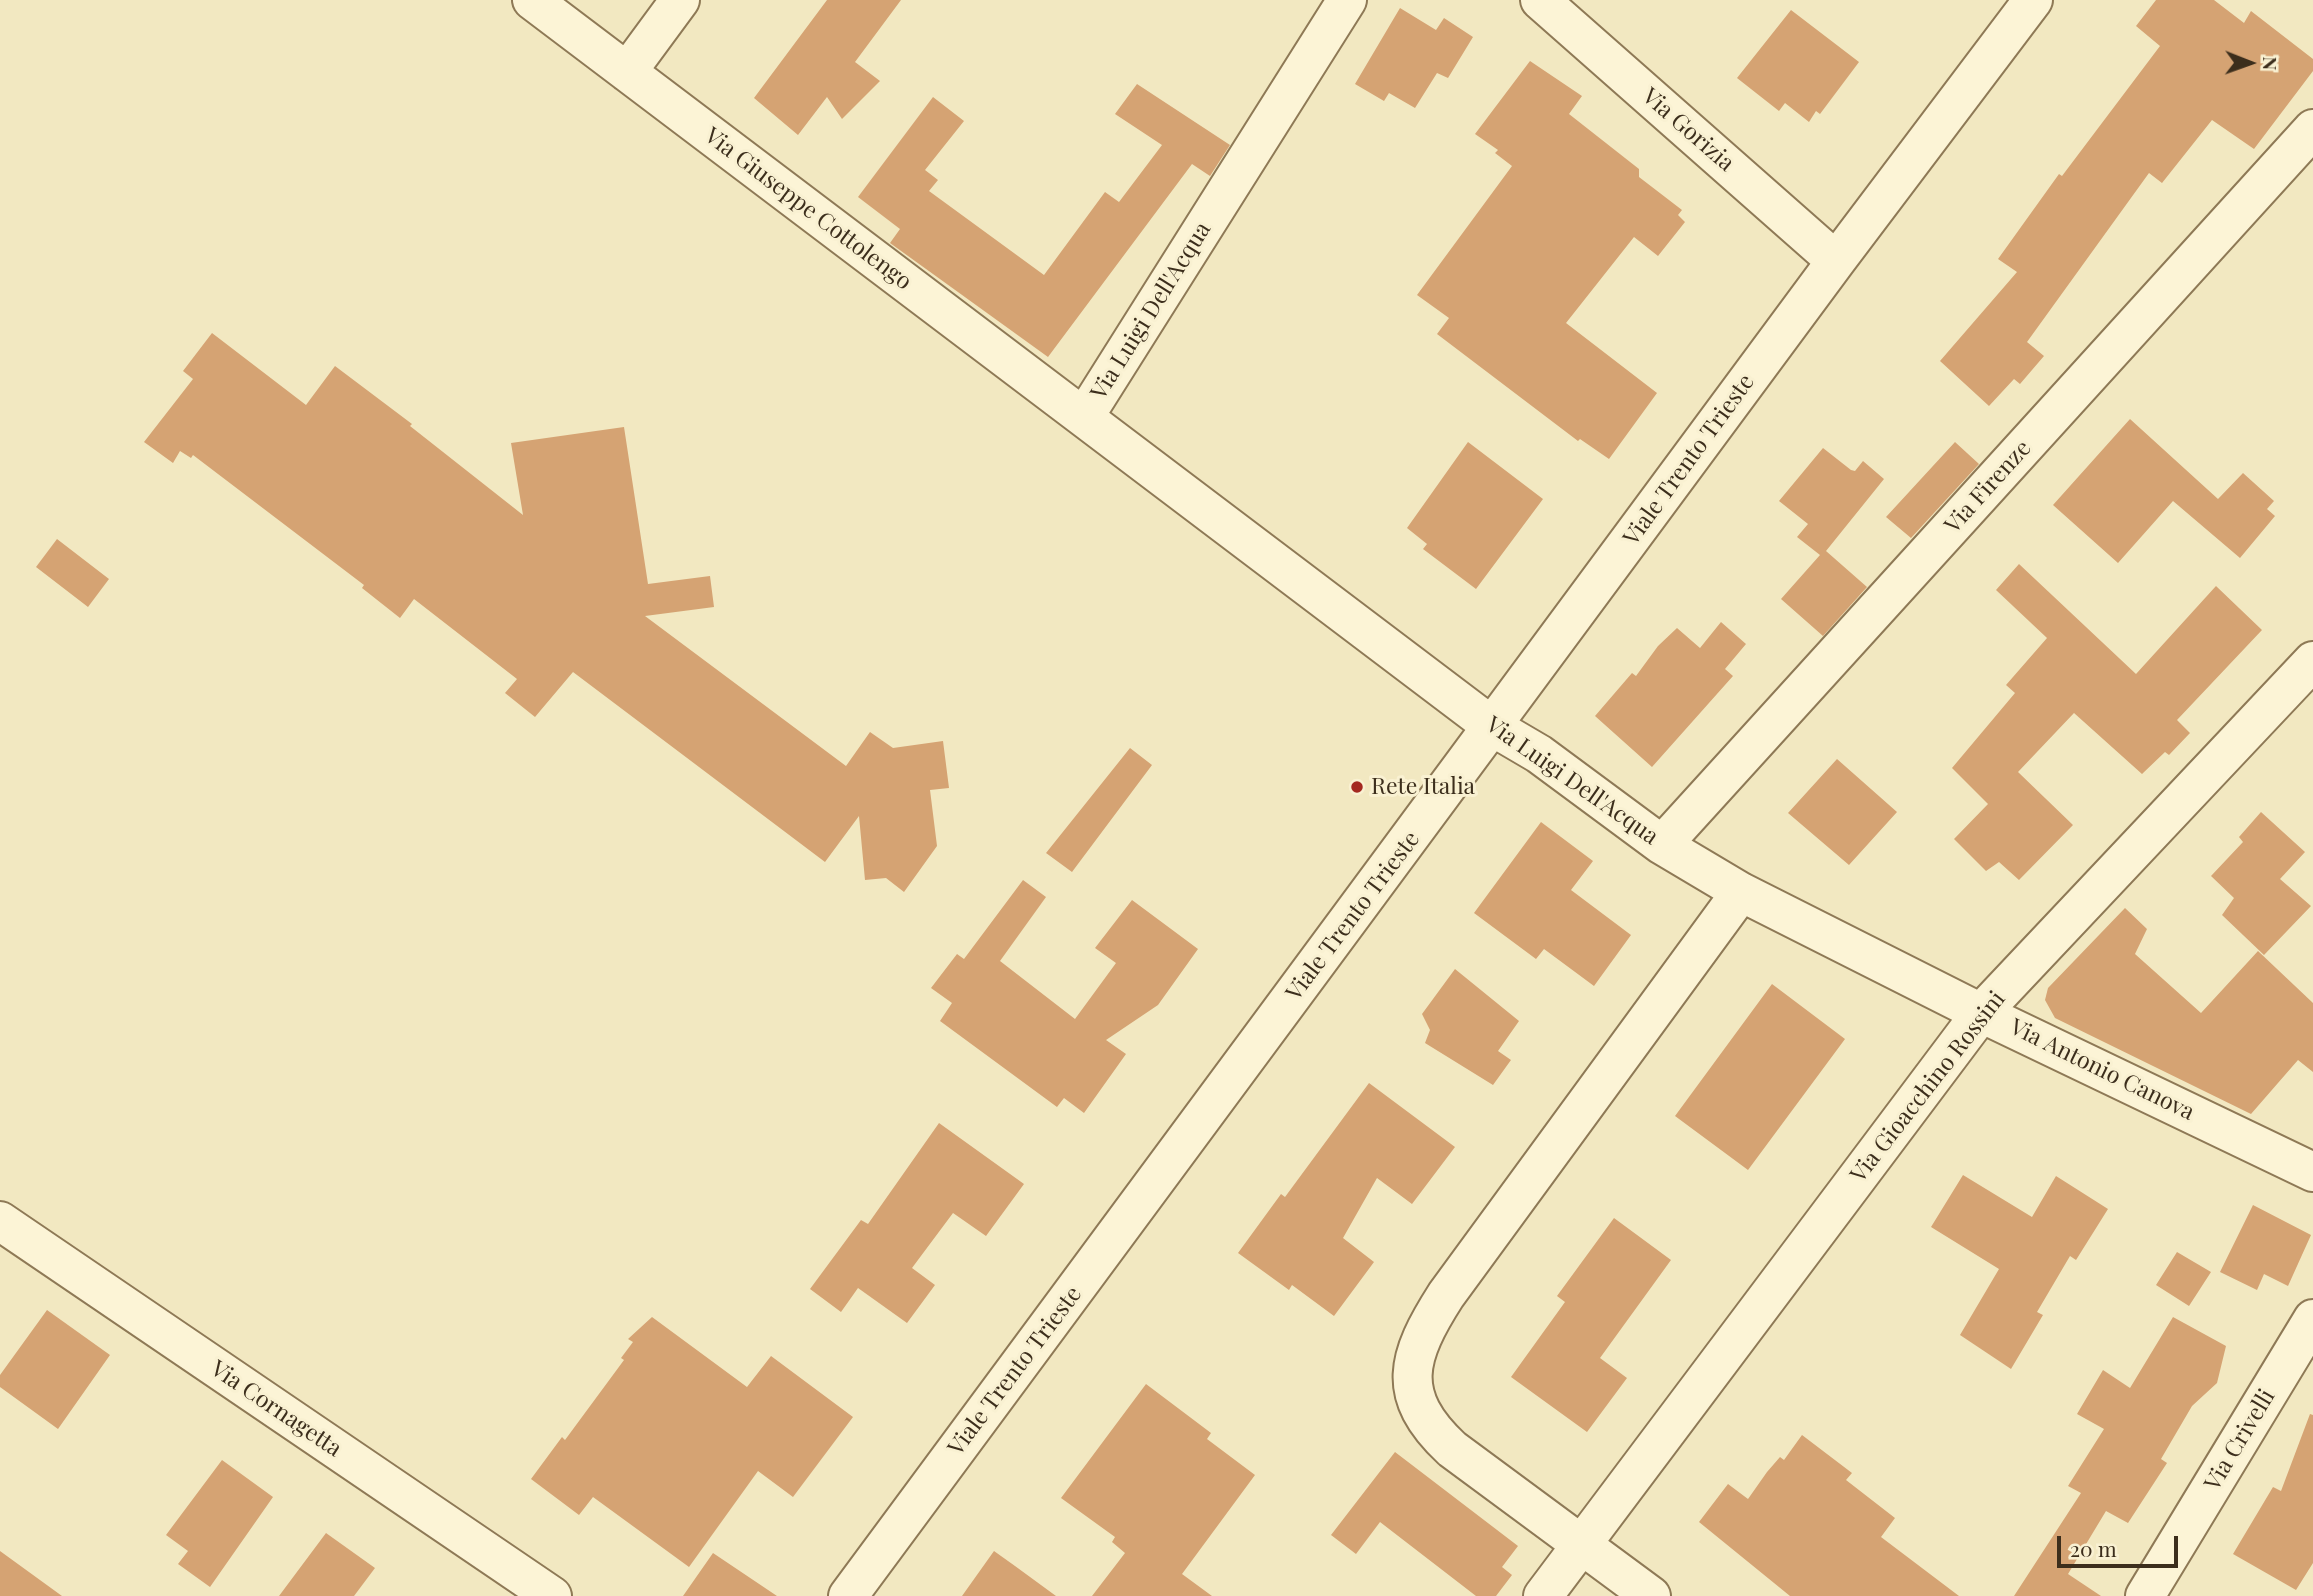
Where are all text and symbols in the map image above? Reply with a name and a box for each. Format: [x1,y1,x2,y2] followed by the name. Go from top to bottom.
[2215,28,2285,98] north arrow
[2258,56,2284,70] text: N
[1636,83,1740,177] street label: Via Gorizia
[699,122,917,296] street label: Via Giuseppe Cottolengo
[1085,217,1217,405] street label: Via Luigi Dell'Acqua
[1618,369,1760,551] street label: Viale Trento Trieste
[1939,435,2037,539] street label: Via Firenze
[1481,711,1663,851] street label: Via Luigi Dell'Acqua
[1371,773,1475,801] place label: Rete Italia
[1349,779,1365,795] marker: Rete Italia
[1280,826,1426,1006] street label: Viale Trento Trieste
[1845,986,2011,1188] street label: Via Gioacchino Rossini
[2005,1013,2199,1127] street label: Via Antonio Canova
[942,1281,1088,1461] street label: Viale Trento Trieste
[205,1355,347,1463] street label: Via Cornagetta
[2199,1384,2281,1496] street label: Via Crivelli
[2061,1522,2182,1566] scale bar
[2070,1534,2117,1562] text: 20 m

